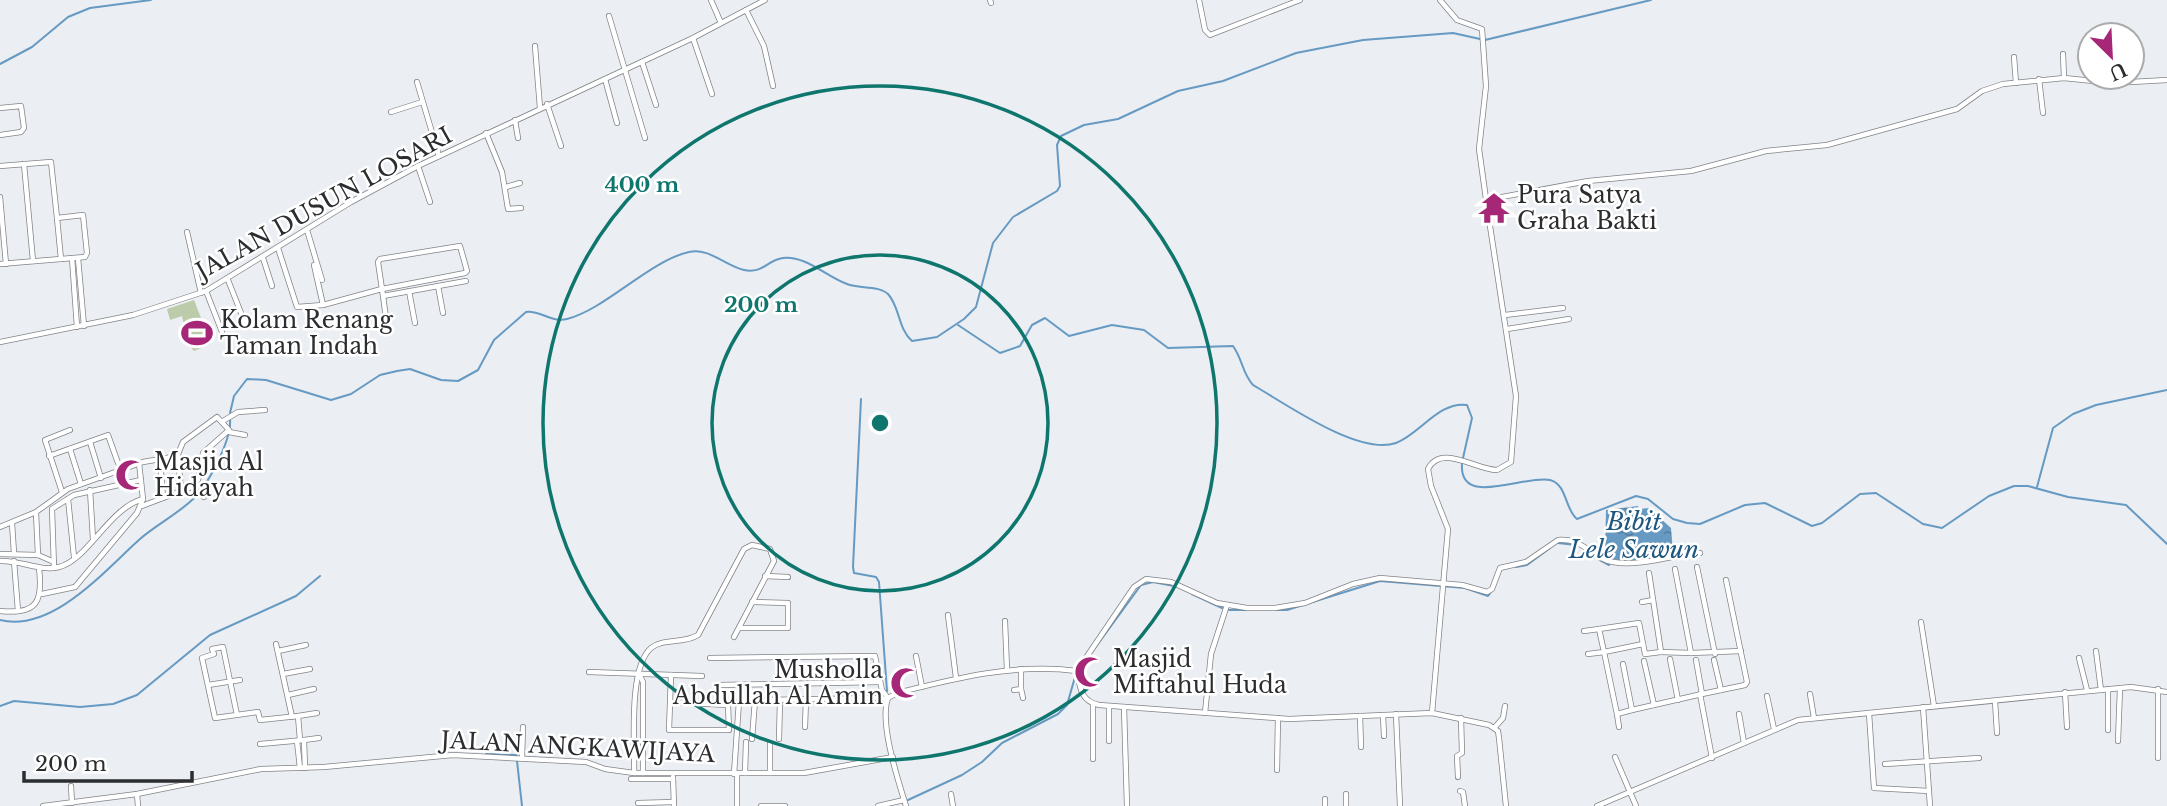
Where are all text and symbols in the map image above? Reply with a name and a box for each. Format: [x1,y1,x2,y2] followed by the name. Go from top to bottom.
[2076,21,2146,91] north arrow
[2105,57,2130,85] text: U
[188,121,457,287] street label: JALAN DUSUN LOSARI
[605,172,679,198] text: 400 m
[1517,181,1657,235] place label: Pura Satya Graha Bakti
[1477,191,1511,225] temple icon: Pura Satya Graha Bakti
[724,292,798,318] text: 200 m
[220,306,393,360] place label: Kolam Renang Taman Indah
[180,316,214,350] sports icon: Kolam Renang Taman Indah
[868,411,892,435] centre of rings
[154,448,264,502] place label: Masjid Al Hidayah
[114,458,148,492] mosque icon: Masjid Al Hidayah
[1568,507,1699,564] water label: Bibit Lele Sawun
[1113,645,1287,699] place label: Masjid Miftahul Huda
[1073,655,1107,689] mosque icon: Masjid Miftahul Huda
[672,656,883,710] place label: Musholla Abdullah Al Amin
[889,666,923,700] mosque icon: Musholla Abdullah Al Amin
[437,726,717,768] street label: JALAN ANGKAWIJAYA
[24,740,192,784] scale bar
[35,751,107,777] text: 200 m

